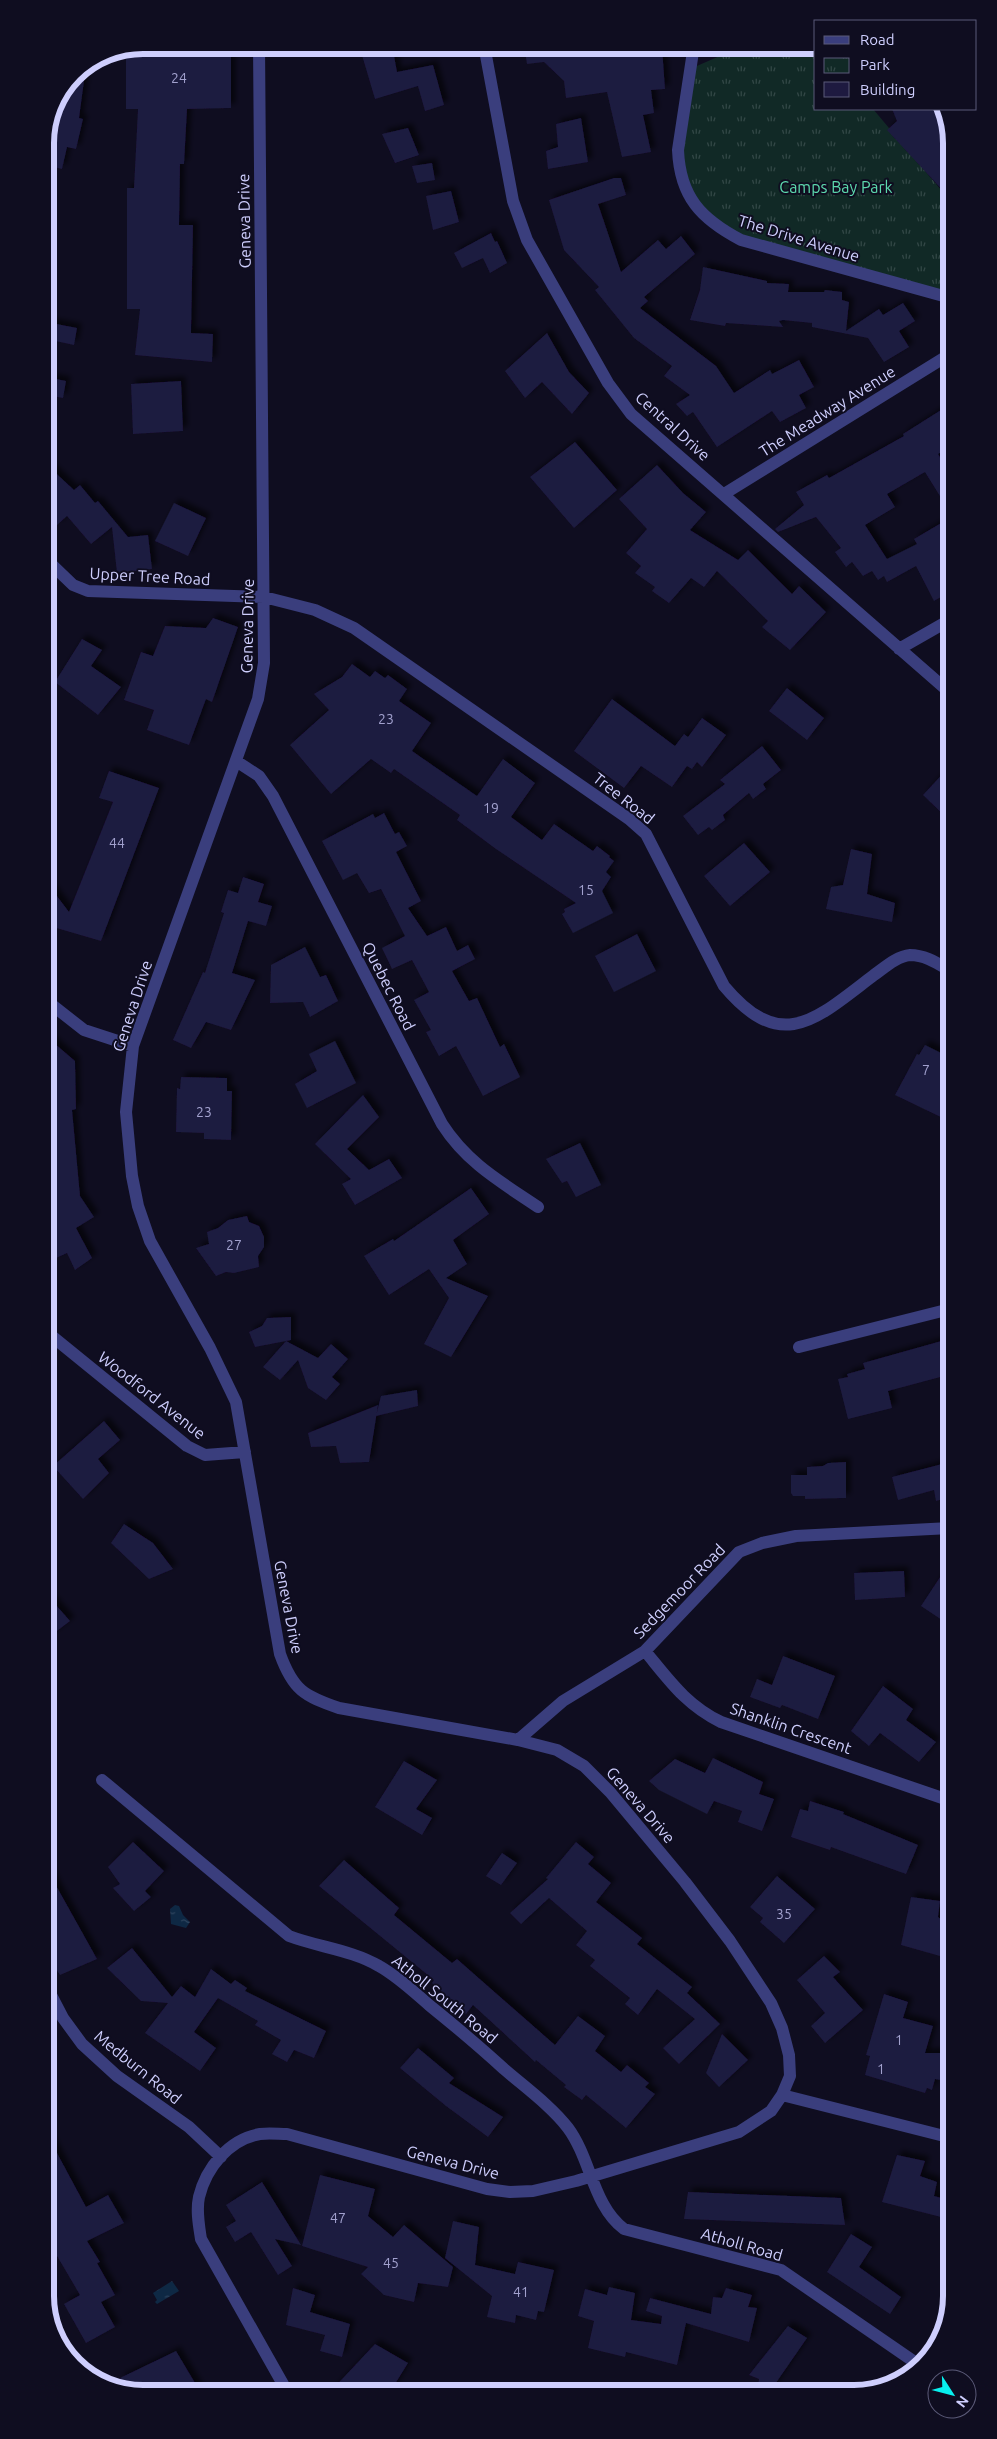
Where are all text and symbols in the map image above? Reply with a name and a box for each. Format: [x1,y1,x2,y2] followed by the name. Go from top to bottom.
[814,20,977,110] legend
[860,31,895,48] text: Road
[860,56,890,73] text: Park
[171,70,187,86] house number: 24
[860,81,915,98] text: Building
[234,173,254,269] street label: Geneva Drive
[779,178,893,196] park label: Camps Bay Park
[736,211,862,265] street label: The Drive Avenue
[756,362,898,460] street label: The Meadway Avenue
[632,388,714,464] street label: Central Drive
[89,564,211,588] street label: Upper Tree Road
[237,578,257,674] street label: Geneva Drive
[378,711,394,727] house number: 23
[590,769,658,827] street label: Tree Road
[483,800,499,816] house number: 19
[109,835,125,851] house number: 44
[578,882,594,898] house number: 15
[359,939,419,1033] street label: Quebec Road
[109,958,155,1054] street label: Geneva Drive
[922,1062,930,1078] house number: 7
[196,1104,212,1120] house number: 23
[226,1237,242,1253] house number: 27
[95,1348,209,1442] street label: Woodford Avenue
[630,1540,728,1642] street label: Sedgemoor Road
[271,1559,307,1655] street label: Geneva Drive
[728,1699,855,1757] street label: Shanklin Crescent
[603,1763,679,1847] street label: Geneva Drive
[776,1906,792,1922] house number: 35
[389,1951,501,2047] street label: Atholl South Road
[91,2027,185,2107] street label: Medburn Road
[895,2032,903,2048] house number: 1
[877,2061,885,2077] house number: 1
[405,2142,501,2182] street label: Geneva Drive
[330,2210,346,2226] house number: 47
[699,2224,785,2264] street label: Atholl Road
[383,2255,399,2271] house number: 45
[513,2284,529,2300] house number: 41
[927,2369,977,2419] north arrow
[953,2393,972,2411] text: N

